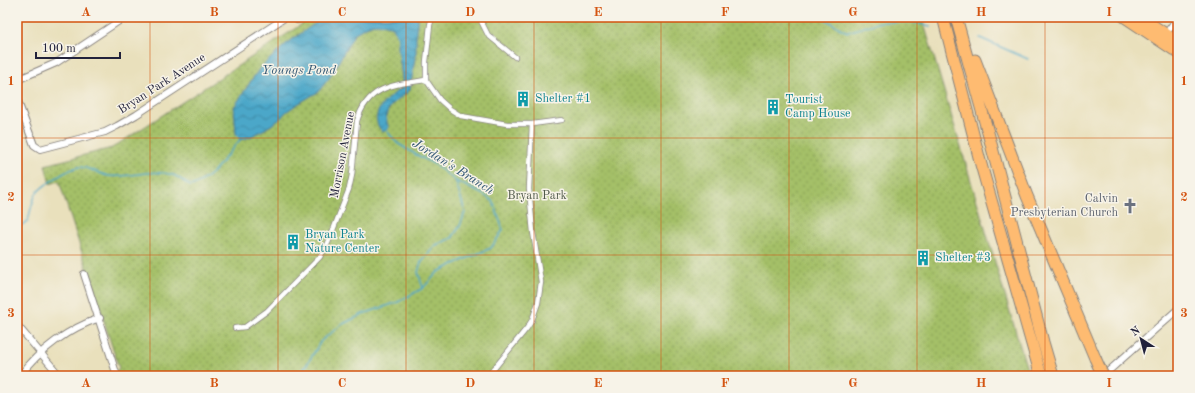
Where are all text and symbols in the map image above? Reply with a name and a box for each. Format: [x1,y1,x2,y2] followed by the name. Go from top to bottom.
[81,6,91,19] text: A
[209,6,219,19] text: B
[338,6,346,19] text: C
[465,6,475,19] text: D
[594,6,603,19] text: E
[721,6,730,19] text: F
[848,6,858,19] text: G
[976,6,987,19] text: H
[1106,6,1112,19] text: I
[36,34,120,60] scale bar
[42,43,76,55] text: 100 m
[116,51,208,117] street label: Bryan Park Avenue
[262,64,336,77] water label: Youngs Pond
[7,75,15,88] text: 1
[1180,75,1188,88] text: 1
[514,90,532,108] building icon: Shelter #1
[535,93,591,105] place label: Shelter #1
[785,94,851,120] place label: Tourist Camp House
[764,98,782,116] building icon: Tourist Camp House
[329,110,357,199] street label: Morrison Avenue
[410,137,496,197] water label: Jordan's Branch
[507,190,567,202] park label: Bryan Park
[7,191,15,204] text: 2
[1180,191,1188,204] text: 2
[1010,193,1119,219] place label: Calvin Presbyterian Church
[1121,197,1139,215] church icon: Calvin Presbyterian Church
[305,229,379,255] place label: Bryan Park Nature Center
[284,233,302,251] building icon: Bryan Park Nature Center
[914,249,932,267] building icon: Shelter #3
[935,252,991,264] place label: Shelter #3
[7,307,15,320] text: 3
[1180,307,1188,320] text: 3
[1121,319,1161,359] north arrow
[1129,325,1143,339] text: N
[81,377,91,390] text: A
[209,377,219,390] text: B
[338,377,346,390] text: C
[465,377,475,390] text: D
[594,377,603,390] text: E
[721,377,730,390] text: F
[848,377,858,390] text: G
[976,377,987,390] text: H
[1106,377,1112,390] text: I

